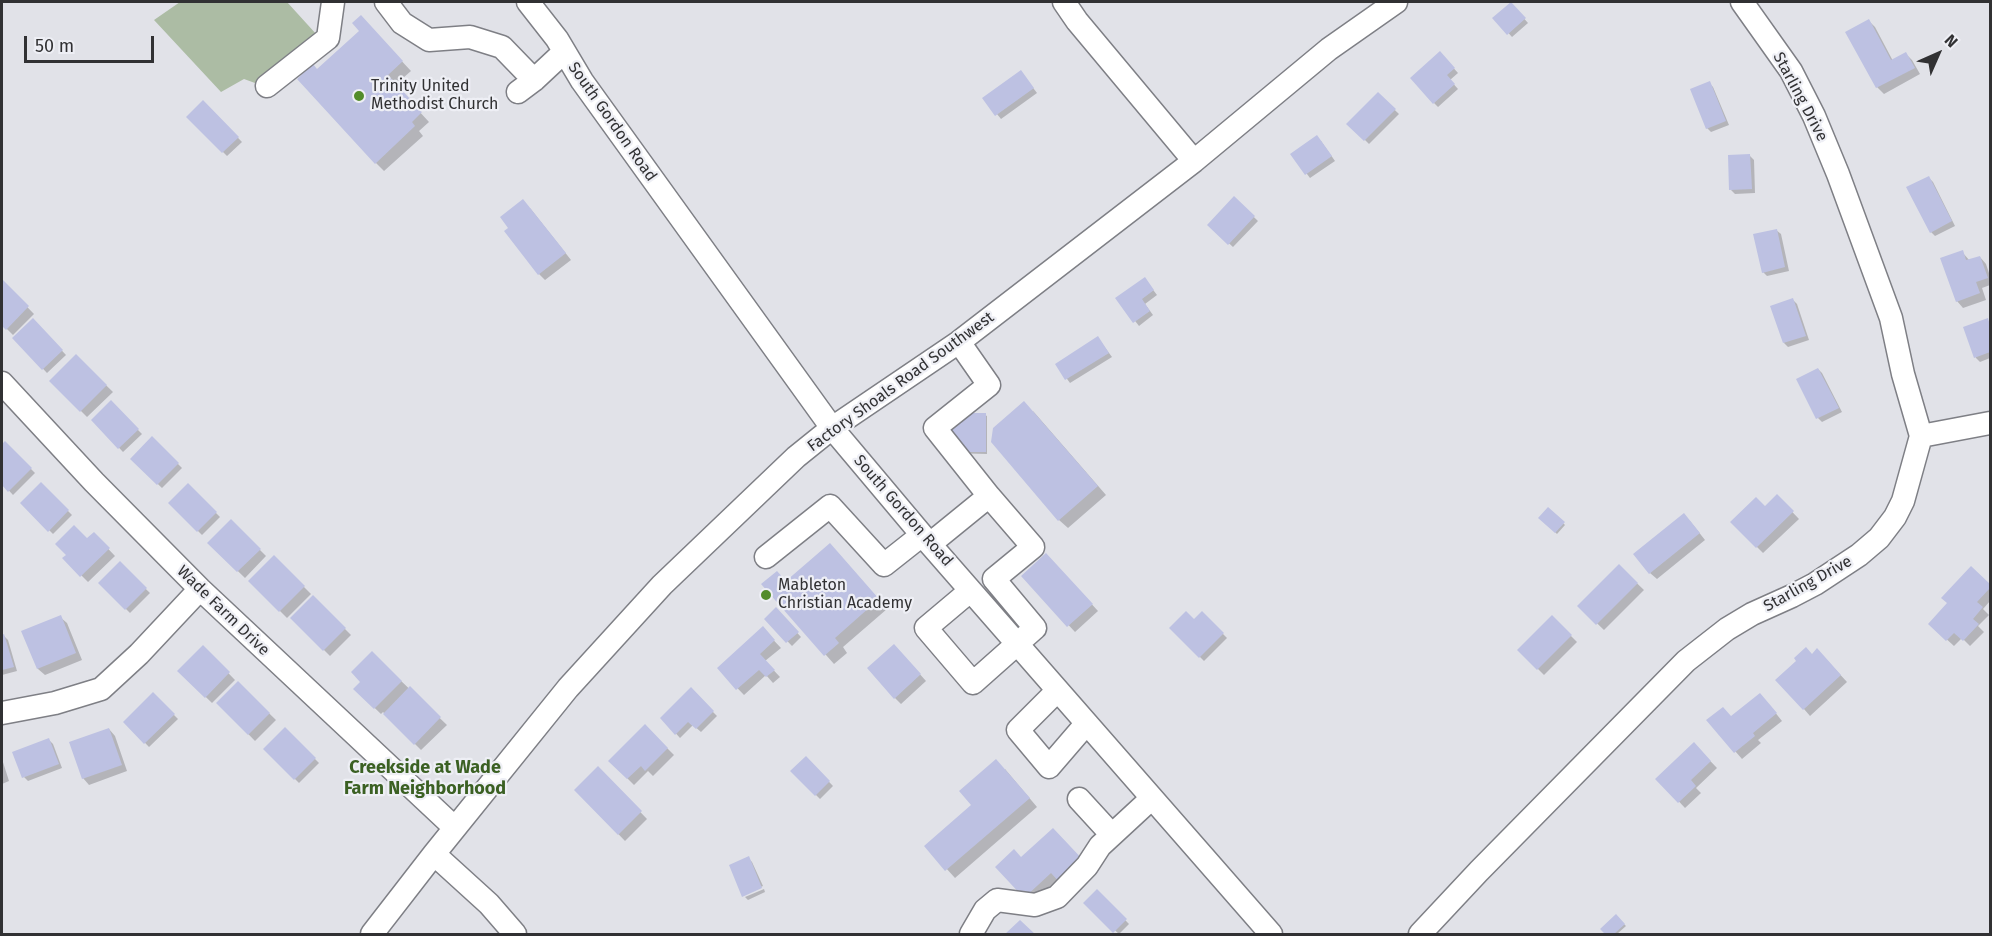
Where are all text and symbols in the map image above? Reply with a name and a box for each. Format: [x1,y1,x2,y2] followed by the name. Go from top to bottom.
[27,24,158,62] scale bar
[1908,24,1968,84] north arrow
[1941,30,1962,51] text: N
[35,35,74,57] text: 50 m
[1769,49,1831,145] street label: Starling Drive
[564,59,660,185] street label: South Gordon Road
[371,77,498,115] place label: Trinity United Methodist Church
[352,89,366,103] marker: Trinity United Methodist Church
[804,308,998,456] street label: Factory Shoals Road Southwest
[849,451,957,571] street label: South Gordon Road
[1761,552,1855,616] street label: Starling Drive
[173,562,273,660] street label: Wade Farm Drive
[778,576,912,614] place label: Mableton Christian Academy
[759,588,773,602] marker: Mableton Christian Academy
[344,757,506,800] district label: Creekside at Wade Farm Neighborhood

